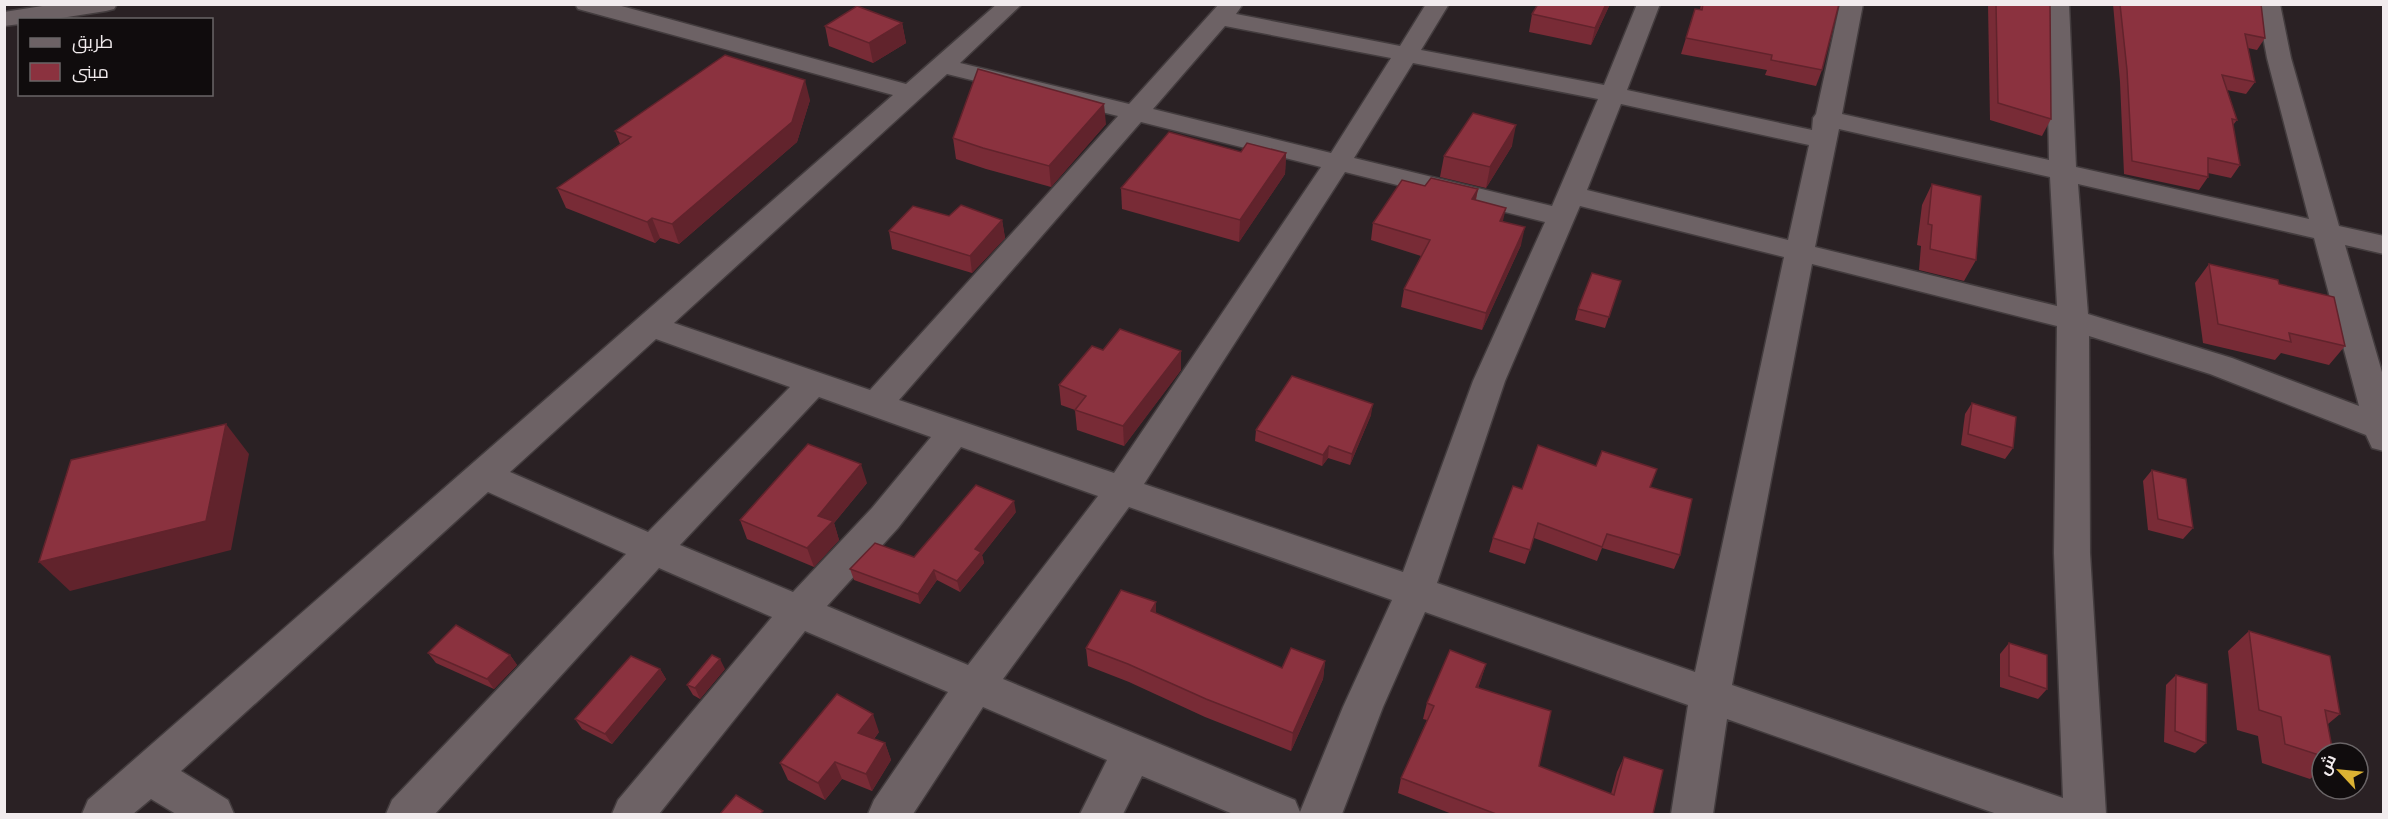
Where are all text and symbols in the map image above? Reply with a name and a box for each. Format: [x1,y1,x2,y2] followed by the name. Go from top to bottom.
[18,18,213,96] legend
[72,30,113,55] text: طريق
[72,60,109,85] text: مبنى
[2310,741,2370,801] north arrow
[2313,751,2342,779] text: ش

